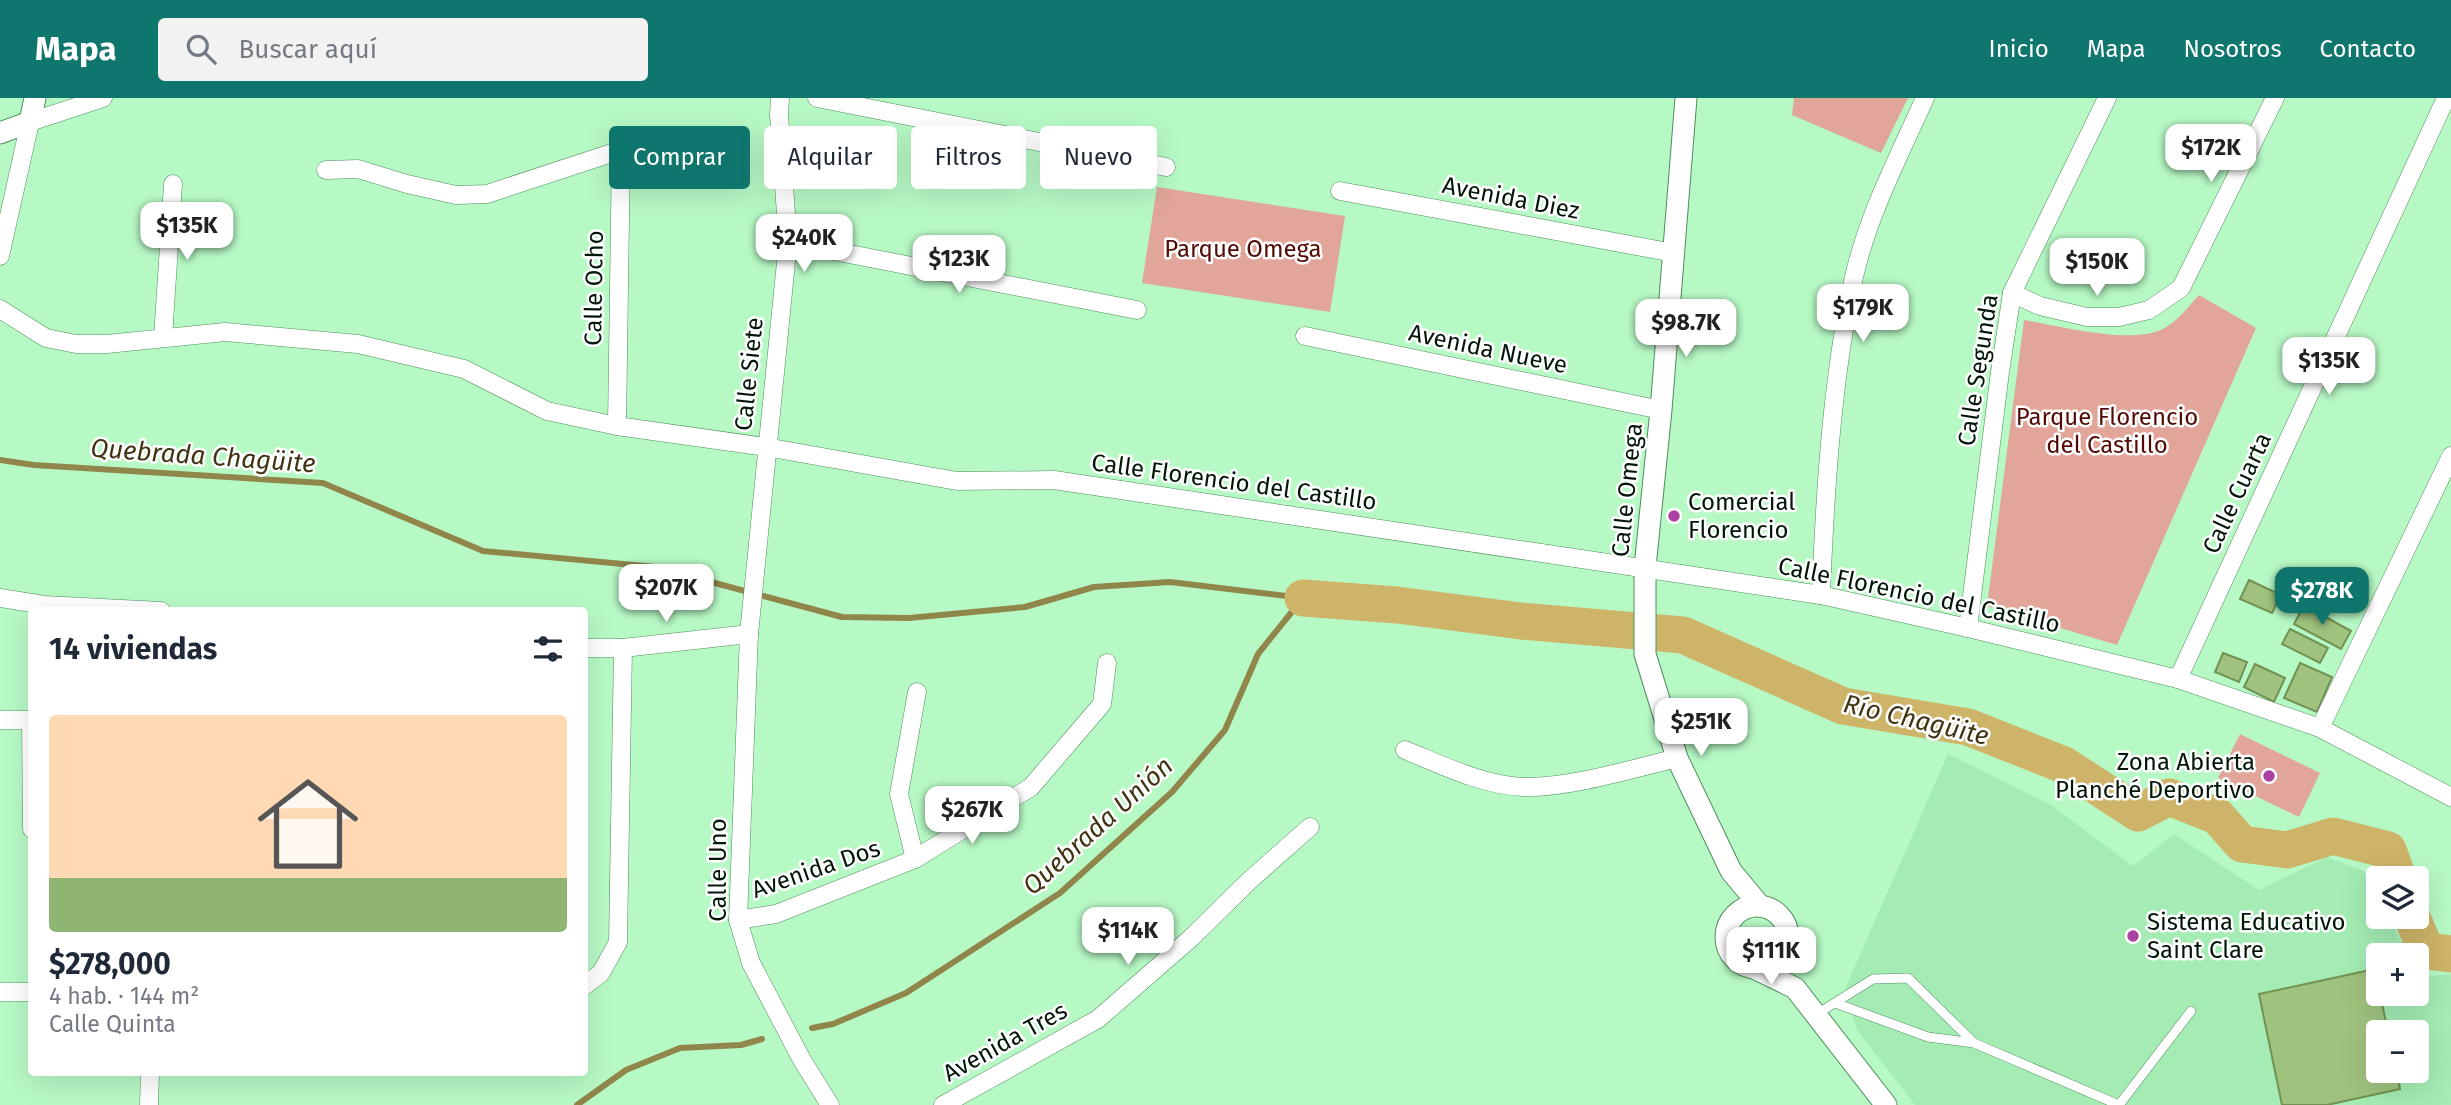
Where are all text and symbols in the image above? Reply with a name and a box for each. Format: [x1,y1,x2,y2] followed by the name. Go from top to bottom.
[158,18,648,81] search box
[35,29,116,69] text: Mapa
[182,30,220,68] icon: search
[238,34,377,65] text: Buscar aquí
[1989,35,2049,63] text: Inicio
[2087,35,2146,63] text: Mapa
[2184,35,2282,63] text: Nosotros
[2320,35,2416,63] text: Contacto
[2162,125,2260,184] pin: $172K
[609,126,750,189] chip: Comprar
[764,126,897,189] chip: Alquilar
[911,126,1026,189] chip: Filtros
[1040,126,1157,189] chip: Nuevo
[2181,133,2241,161] text: $172K
[1440,171,1582,225] street label: Avenida Diez
[138,202,236,262] pin: $135K
[156,211,218,239] text: $135K
[755,214,853,274] pin: $240K
[772,223,836,251] text: $240K
[579,230,609,346] street label: Calle Ocho
[1164,235,1322,263] park label: Parque Omega
[910,236,1008,295] pin: $123K
[2048,238,2146,298] pin: $150K
[929,244,989,272] text: $123K
[2066,247,2128,275] text: $150K
[1814,285,1912,344] pin: $179K
[1952,292,2004,448] street label: Calle Segunda
[1833,293,1893,321] text: $179K
[1629,300,1743,359] pin: $98.7K
[1651,308,1721,336] text: $98.7K
[729,316,769,432] street label: Calle Siete
[1406,319,1570,379] street label: Avenida Nueve
[2280,338,2378,397] pin: $135K
[2298,346,2360,374] text: $135K
[2016,403,2198,459] park label: Parque Florencio del Castillo
[1606,422,1648,558] street label: Calle Omega
[2197,428,2277,558] street label: Calle Cuarta
[89,433,317,479] water label: Quebrada Chagüite
[1090,448,1378,516] street label: Calle Florencio del Castillo
[1688,488,1795,544] place label: Comercial Florencio
[1666,508,1682,524] marker: Comercial Florencio
[1775,551,2063,639] street label: Calle Florencio del Castillo
[617,564,715,624] pin: $207K
[2273,568,2371,627] pin: $278K
[635,573,697,601] text: $207K
[2291,576,2353,604] text: $278K
[529,630,567,668] icon: filters
[49,631,217,667] text: 14 viviendas
[1840,688,1992,752] water label: Río Chagüite
[1652,698,1750,758] pin: $251K
[1671,707,1731,735] text: $251K
[2055,748,2255,804] place label: Zona Abierta Planché Deportivo
[1016,750,1180,902] water label: Quebrada Unión
[245,761,371,887] icon: home
[2261,768,2277,784] marker: Zona Abierta Planché Deportivo
[923,786,1021,846] pin: $267K
[941,795,1003,823] text: $267K
[704,818,732,922] street label: Calle Uno
[748,834,884,904] street label: Avenida Dos
[2366,866,2429,1083] map controls
[2366,866,2429,929] button: layers
[1079,908,1177,967] pin: $114K
[2147,908,2346,964] place label: Sistema Educativo Saint Clare
[1098,916,1158,944] text: $114K
[1722,928,1820,987] pin: $111K
[2125,928,2141,944] marker: Sistema Educativo Saint Clare
[1742,936,1800,964] text: $111K
[2366,943,2429,1006] button: +
[49,946,171,982] text: $278,000
[49,982,199,1010] text: 4 hab. · 144 m²
[938,996,1072,1088] street label: Avenida Tres
[49,1010,176,1038] text: Calle Quinta
[2366,1020,2429,1083] button: −

